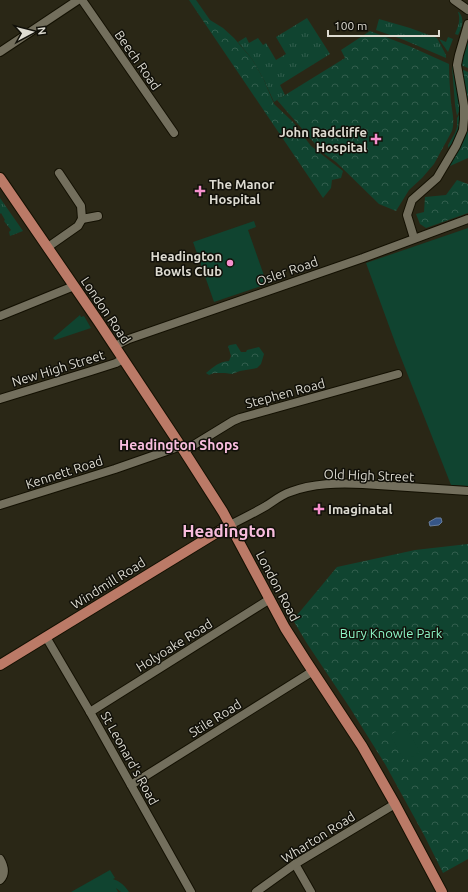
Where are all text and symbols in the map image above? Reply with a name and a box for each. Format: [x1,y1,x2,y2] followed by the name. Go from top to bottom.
[12,12,52,52] north arrow
[328,12,439,38] scale bar
[334,19,367,32] text: 100 m
[35,26,48,36] text: N
[112,28,164,92] street label: Beech Road
[279,125,367,154] place label: John Radcliffe Hospital
[370,133,382,145] marker: John Radcliffe Hospital
[209,177,275,206] place label: The Manor Hospital
[194,185,206,197] marker: The Manor Hospital
[151,249,222,278] place label: Headington Bowls Club
[254,254,320,288] street label: Osler Road
[225,258,235,268] marker: Headington Bowls Club
[79,274,133,346] street label: London Road
[10,347,106,389] street label: New High Street
[244,376,326,410] street label: Stephen Road
[119,437,239,453] district label: Headington Shops
[24,453,104,491] street label: Kennett Road
[324,466,414,484] street label: Old High Street
[328,502,393,516] place label: Imaginatal
[313,503,325,515] marker: Imaginatal
[182,521,276,540] district label: Headington
[254,549,302,623] street label: London Road
[68,555,148,611] street label: Windmill Road
[133,616,215,674] street label: Holyoake Road
[340,626,443,640] park label: Bury Knowle Park
[186,697,244,739] street label: Stile Road
[99,709,161,807] street label: St Leonard's Road
[279,809,357,865] street label: Wharton Road

